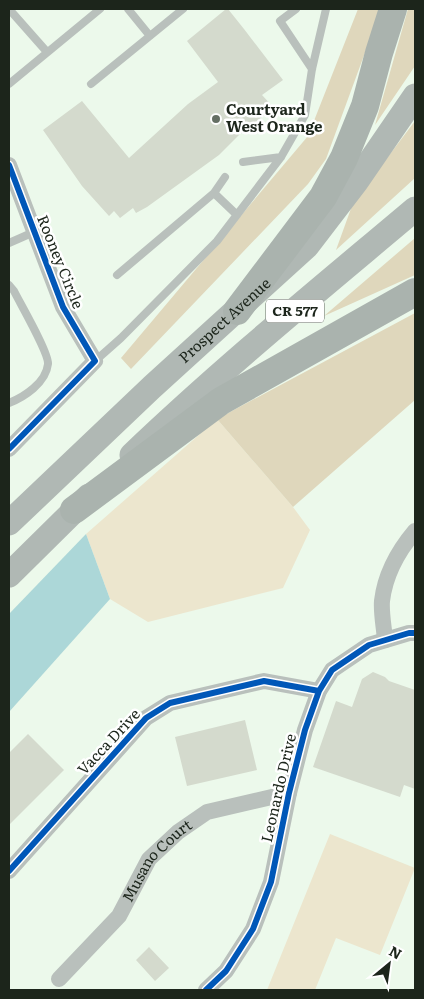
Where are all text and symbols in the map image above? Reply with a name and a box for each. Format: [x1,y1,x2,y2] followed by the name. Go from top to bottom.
[226,97,323,137] place label: Courtyard West Orange
[210,113,222,125] marker: Courtyard West Orange
[32,211,91,312] street label: Rooney Circle
[173,271,275,368] street label: Prospect Avenue
[266,300,324,322] road number: CR 577
[71,702,145,779] street label: Vacca Drive
[254,731,301,844] street label: Leonardo Drive
[115,813,196,906] street label: Musano Court
[364,939,414,989] north arrow
[386,940,406,963] text: N

